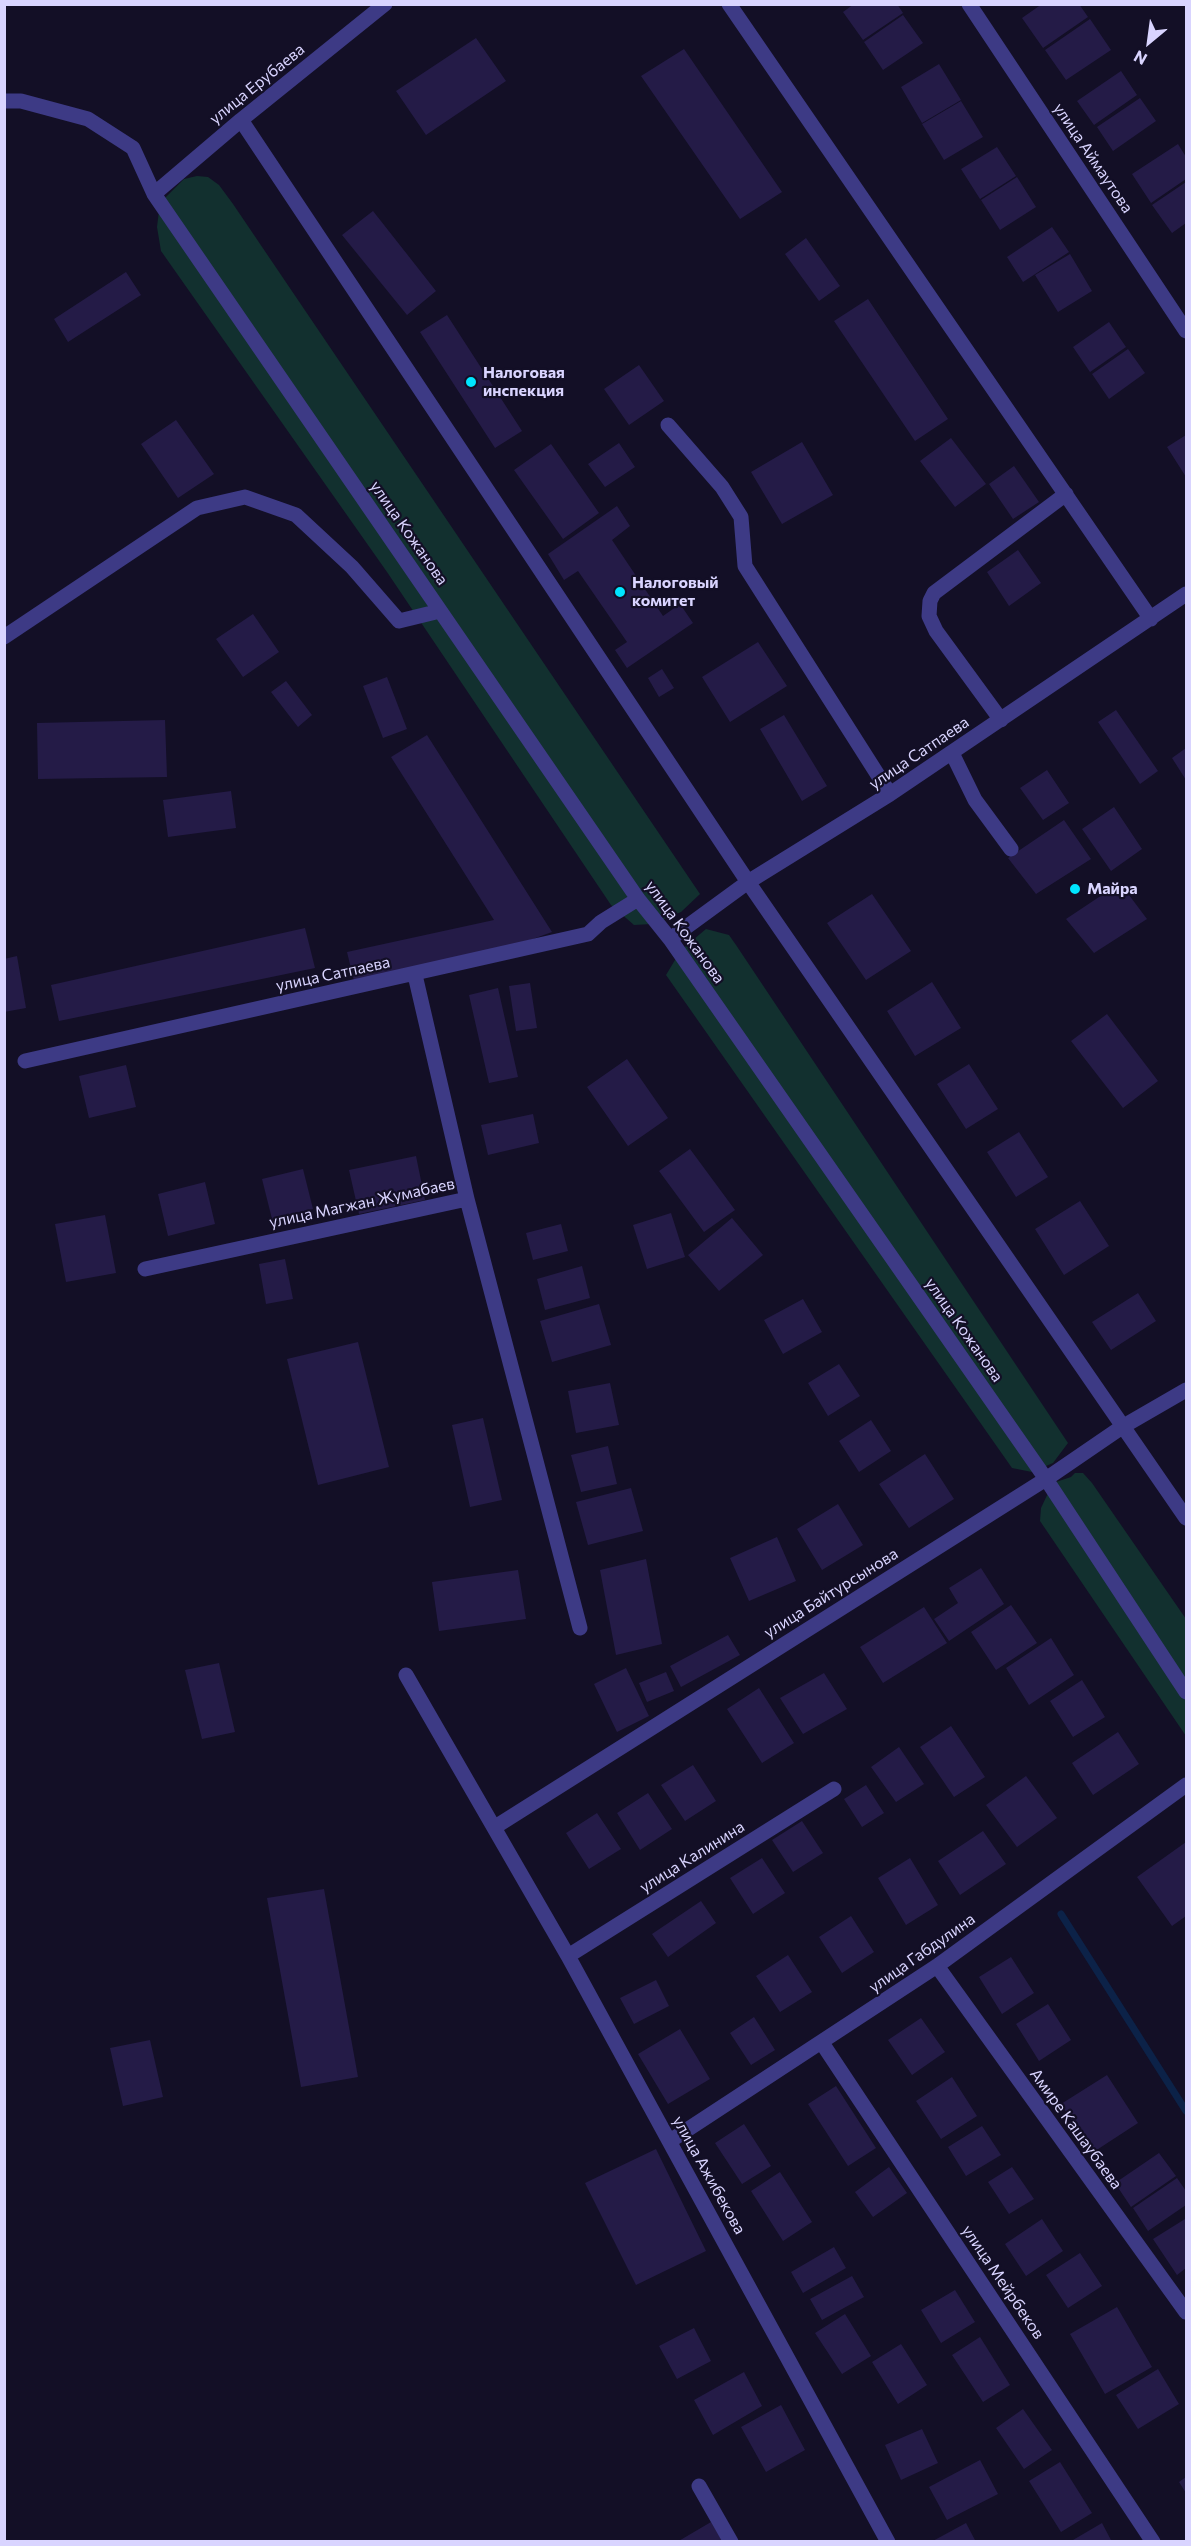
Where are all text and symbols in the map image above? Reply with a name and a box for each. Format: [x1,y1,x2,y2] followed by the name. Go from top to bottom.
[1119,12,1179,72] north arrow
[206,40,308,128] street label: улица Ерубаева
[1130,47,1150,69] text: N
[1049,99,1137,217] street label: улица Аймаутова
[483,363,565,401] place label: Налоговая инспекция
[464,375,478,389] marker: Налоговая инспекция
[366,477,452,589] street label: улица Кожанова
[632,573,719,611] place label: Налоговый комитет
[613,585,627,599] marker: Налоговый комитет
[865,713,973,793] street label: улица Сатпаева
[641,877,729,987] street label: улица Кожанова
[1087,879,1138,899] place label: Майра
[1068,882,1082,896] marker: Майра
[274,953,392,995] street label: улица Сатпаева
[267,1174,457,1232] street label: улица Магжан Жумабаев
[921,1274,1007,1386] street label: улица Кожанова
[760,1544,902,1642] street label: улица Байтурсынова
[636,1817,748,1897] street label: улица Калинина
[865,1909,979,1997] street label: улица Габдулина
[1026,2065,1126,2193] street label: Амире Кашаубаева
[669,2112,749,2238] street label: улица Ажибекова
[958,2221,1048,2343] street label: улица Мейрбеков

